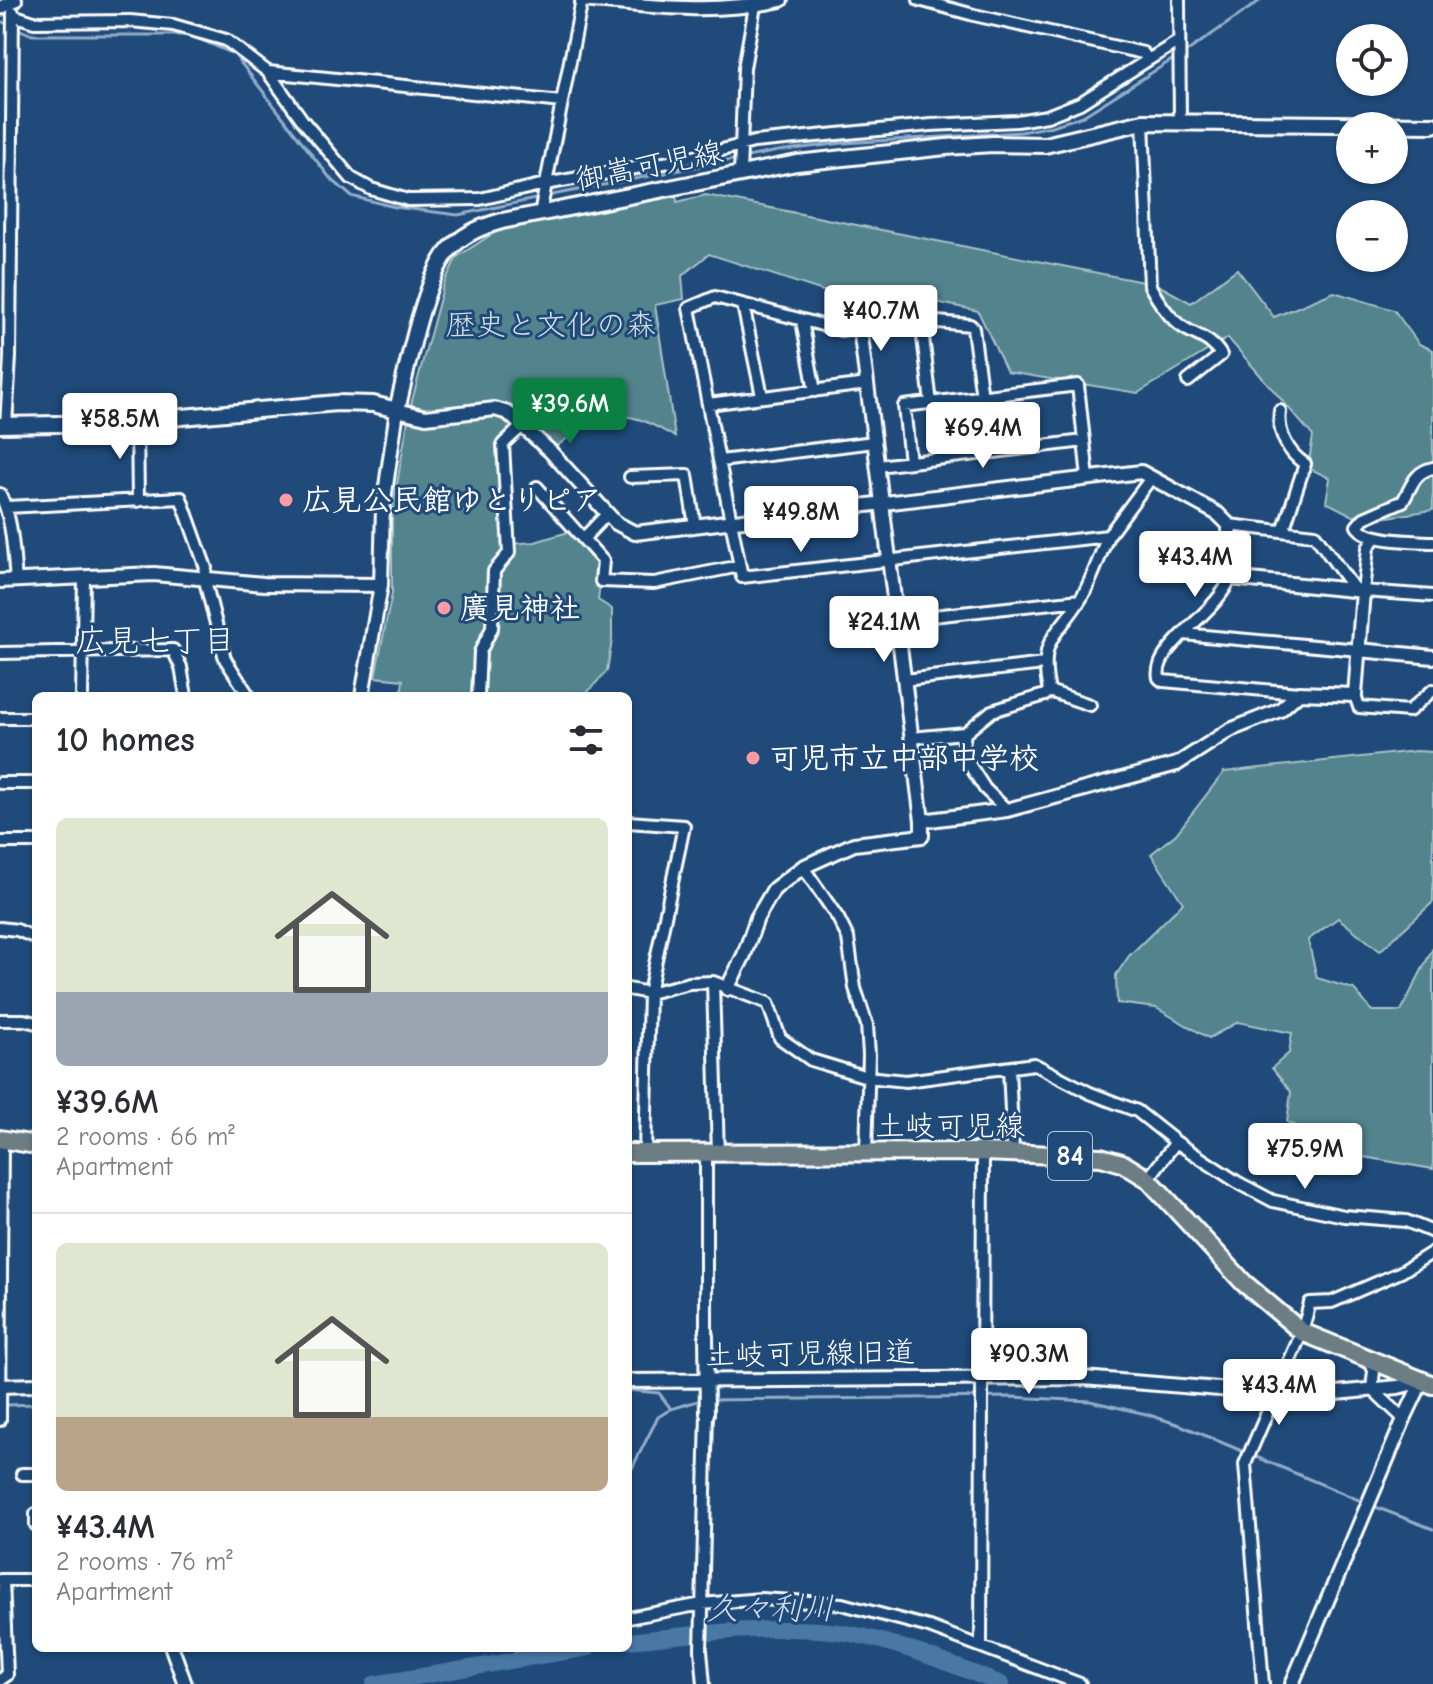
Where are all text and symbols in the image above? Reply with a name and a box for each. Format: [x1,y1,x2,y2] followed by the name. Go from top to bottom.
[1336,24,1408,272] map controls
[1336,24,1408,96] button: locate
[1336,112,1408,184] button: +
[572,135,726,197] street label: 御嵩可児線
[1336,200,1408,272] button: −
[816,285,946,353] pin: ¥40.7M
[842,296,920,326] text: ¥40.7M
[446,308,656,343] park label: 歴史と文化の森
[505,378,635,446] pin: ¥39.6M
[531,389,609,419] text: ¥39.6M
[55,393,185,461] pin: ¥58.5M
[918,402,1048,470] pin: ¥69.4M
[80,404,160,434] text: ¥58.5M
[944,413,1022,443] text: ¥69.4M
[302,483,602,518] place label: 広見公民館ゆとりピア
[736,486,866,554] pin: ¥49.8M
[277,491,295,509] marker: 広見公民館ゆとりピア
[762,497,840,527] text: ¥49.8M
[1130,531,1260,599] pin: ¥43.4M
[1157,542,1233,572] text: ¥43.4M
[460,591,580,626] place label: 廣見神社
[819,596,949,664] pin: ¥24.1M
[435,599,453,617] marker: 廣見神社
[847,607,921,637] text: ¥24.1M
[75,622,235,659] district label: 広見七丁目
[564,718,608,762] icon: filters
[56,720,195,760] text: 10 homes
[769,741,1039,776] place label: 可児市立中部中学校
[744,749,762,767] marker: 可児市立中部中学校
[260,870,404,1014] icon: home
[56,1082,159,1122] text: ¥39.6M
[875,1109,1025,1144] street label: 土岐可児線
[56,1122,235,1152] text: 2 rooms · 66 m²
[1240,1123,1370,1191] pin: ¥75.9M
[1048,1132,1092,1180] road number: 84
[1266,1134,1344,1164] text: ¥75.9M
[56,1152,172,1182] text: Apartment
[260,1295,404,1439] icon: home
[964,1328,1094,1396] pin: ¥90.3M
[705,1335,915,1373] street label: 土岐可児線旧道
[989,1339,1069,1369] text: ¥90.3M
[1214,1359,1344,1427] pin: ¥43.4M
[1241,1370,1317,1400] text: ¥43.4M
[56,1507,155,1547] text: ¥43.4M
[56,1547,233,1577] text: 2 rooms · 76 m²
[56,1577,172,1607] text: Apartment
[706,1590,834,1627] water label: 久々利川

